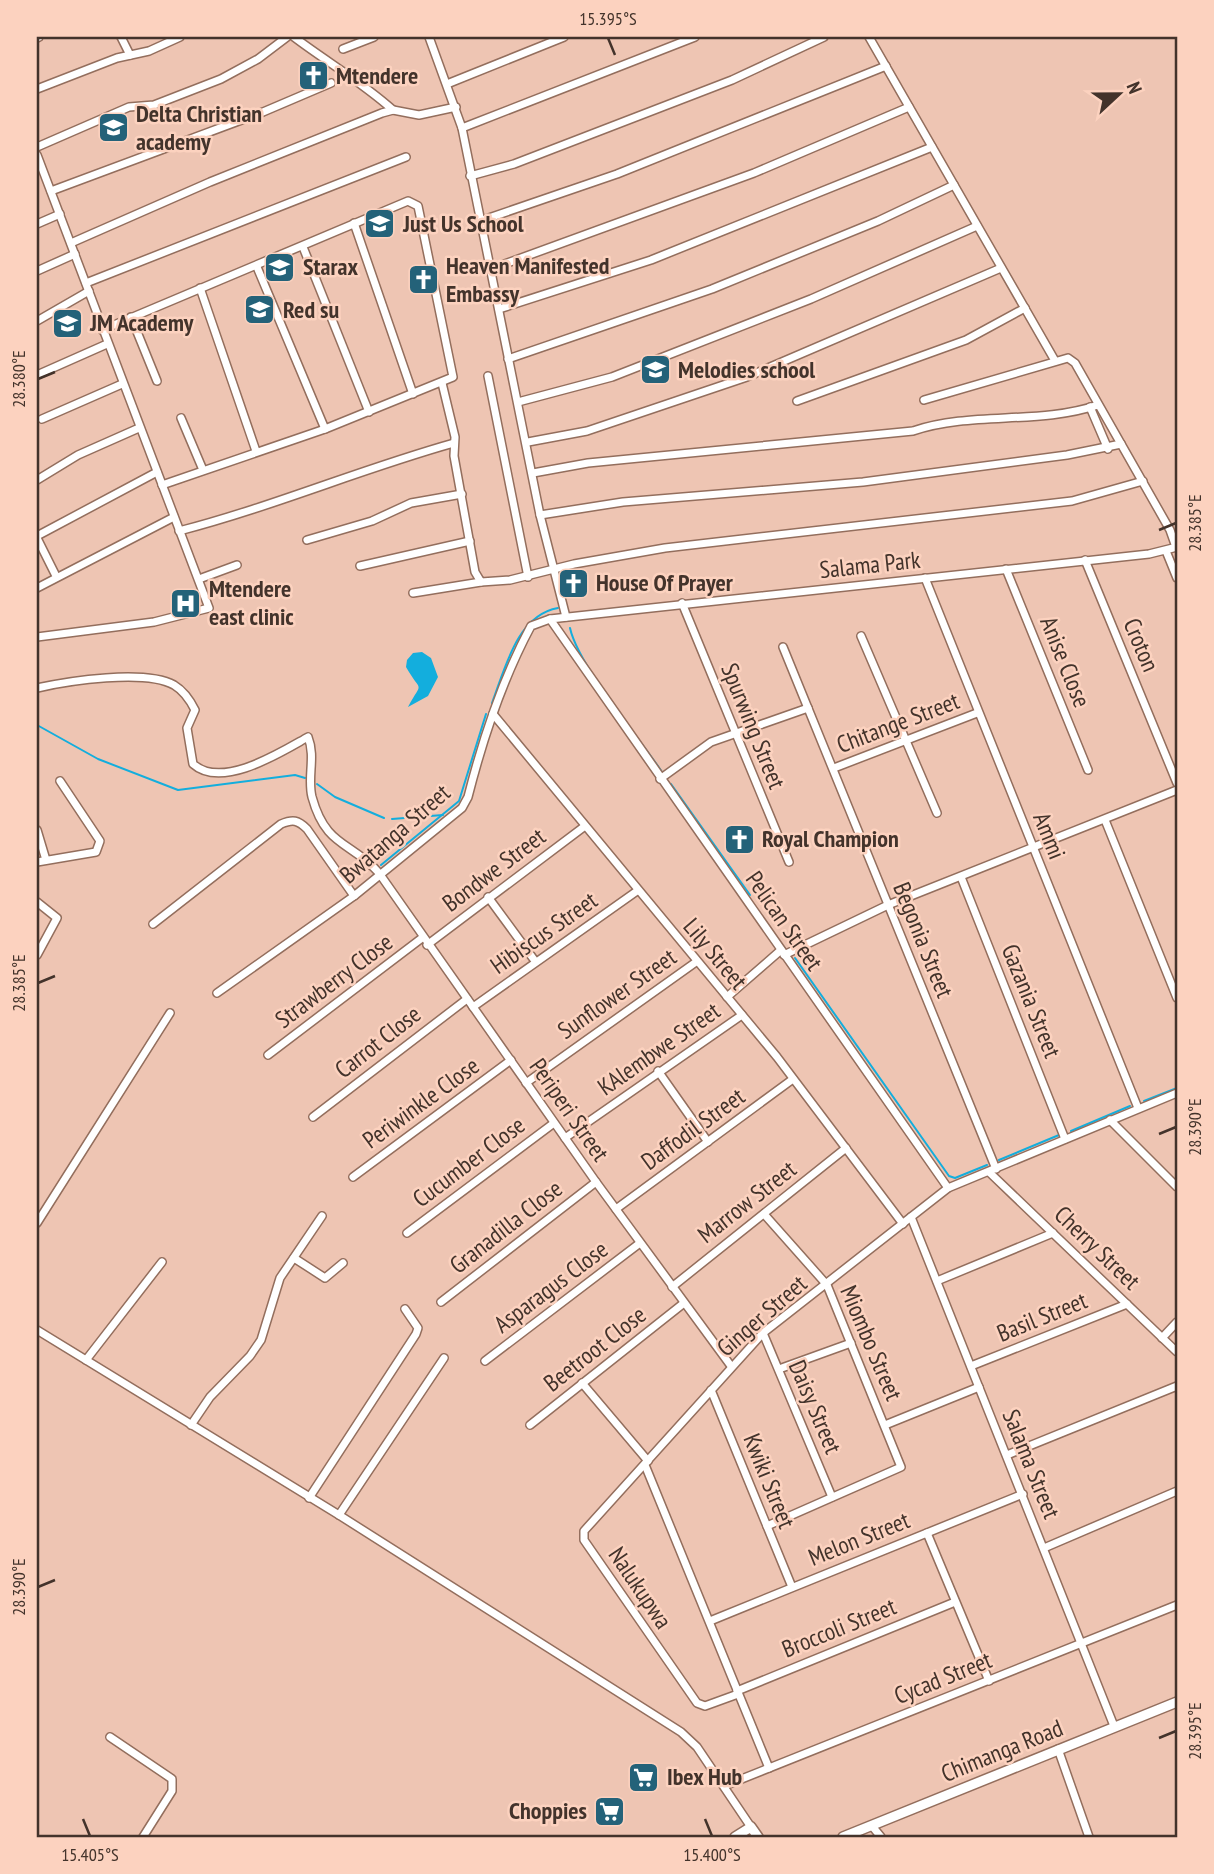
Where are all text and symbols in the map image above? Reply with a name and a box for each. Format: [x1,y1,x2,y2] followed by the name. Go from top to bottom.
[579,7,637,30] text: 15.395°S
[296,59,330,93] church icon: Mtendere
[336,60,418,91] place label: Mtendere
[1084,60,1154,130] north arrow
[1122,78,1148,97] text: N
[136,98,262,157] place label: Delta Christian academy
[96,111,130,145] school or university icon: Delta Christian academy
[363,207,397,241] school or university icon: Just Us School
[402,208,524,239] place label: Just Us School
[263,250,297,284] school or university icon: Starax
[446,250,609,309] place label: Heaven Manifested Embassy
[303,251,358,282] place label: Starax
[406,263,440,297] church icon: Heaven Manifested Embassy
[243,293,277,327] school or university icon: Red su
[283,294,339,325] place label: Red su
[50,306,84,340] school or university icon: JM Academy
[89,307,194,338] place label: JM Academy
[7,350,30,408] text: 28.380°E
[638,353,672,387] school or university icon: Melodies school
[678,354,815,385] place label: Melodies school
[1183,494,1206,552] text: 28.385°E
[818,544,922,585] street label: Salama Park
[556,566,590,600] church icon: House Of Prayer
[596,567,734,598] place label: House Of Prayer
[209,573,294,632] place label: Mtendere east clinic
[169,586,203,620] hospital icon: Mtendere east clinic
[1033,612,1098,712] street label: Anise Close
[1116,613,1166,676] street label: Croton
[714,658,793,794] street label: Spurwing Street
[832,685,964,760] street label: Chitange Street
[333,777,457,890] street label: Bwatanga Street
[1026,808,1073,864] street label: Ammi
[436,821,552,918] street label: Bondwe Street
[722,822,756,856] church icon: Royal Champion
[762,823,899,854] place label: Royal Champion
[739,865,830,977] street label: Pelican Street
[886,878,961,1002] street label: Begonia Street
[484,884,604,981] street label: Hibiscus Street
[677,912,754,996] street label: Lily Street
[269,926,399,1035] street label: Strawberry Close
[995,939,1068,1063] street label: Gazania Street
[551,941,682,1046] street label: Sunflower Street
[7,954,30,1012] text: 28.385°E
[591,995,726,1102] street label: KAlembwe Street
[329,998,427,1085] street label: Carrot Close
[356,1050,485,1155] street label: Periwinkle Close
[523,1052,616,1168] street label: Periperi Street
[635,1080,751,1177] street label: Daffodil Street
[1183,1098,1206,1156] text: 28.390°E
[406,1109,531,1214] street label: Cucumber Close
[691,1153,803,1250] street label: Marrow Street
[443,1173,568,1280] street label: Granadilla Close
[1048,1199,1147,1296] street label: Cherry Street
[488,1234,614,1339] street label: Asparagus Close
[710,1268,813,1363] street label: Ginger Street
[833,1281,910,1405] street label: Miombo Street
[992,1284,1092,1349] street label: Basil Street
[537,1299,652,1398] street label: Beetroot Close
[782,1355,849,1459] street label: Daisy Street
[996,1405,1068,1523] street label: Salama Street
[736,1429,803,1533] street label: Kwiki Street
[804,1504,914,1573] street label: Melon Street
[602,1541,679,1635] street label: Nalukupwa
[7,1558,30,1616] text: 28.390°E
[777,1590,901,1664] street label: Broccoli Street
[890,1644,996,1711] street label: Cycad Street
[1183,1702,1206,1760] text: 28.395°E
[936,1712,1067,1789] street label: Chimanga Road
[627,1760,661,1794] supermarket icon: Ibex Hub
[667,1761,743,1792] place label: Ibex Hub
[593,1794,627,1828] supermarket icon: Choppies
[509,1795,587,1826] place label: Choppies
[61,1843,119,1866] text: 15.405°S
[683,1843,741,1866] text: 15.400°S

